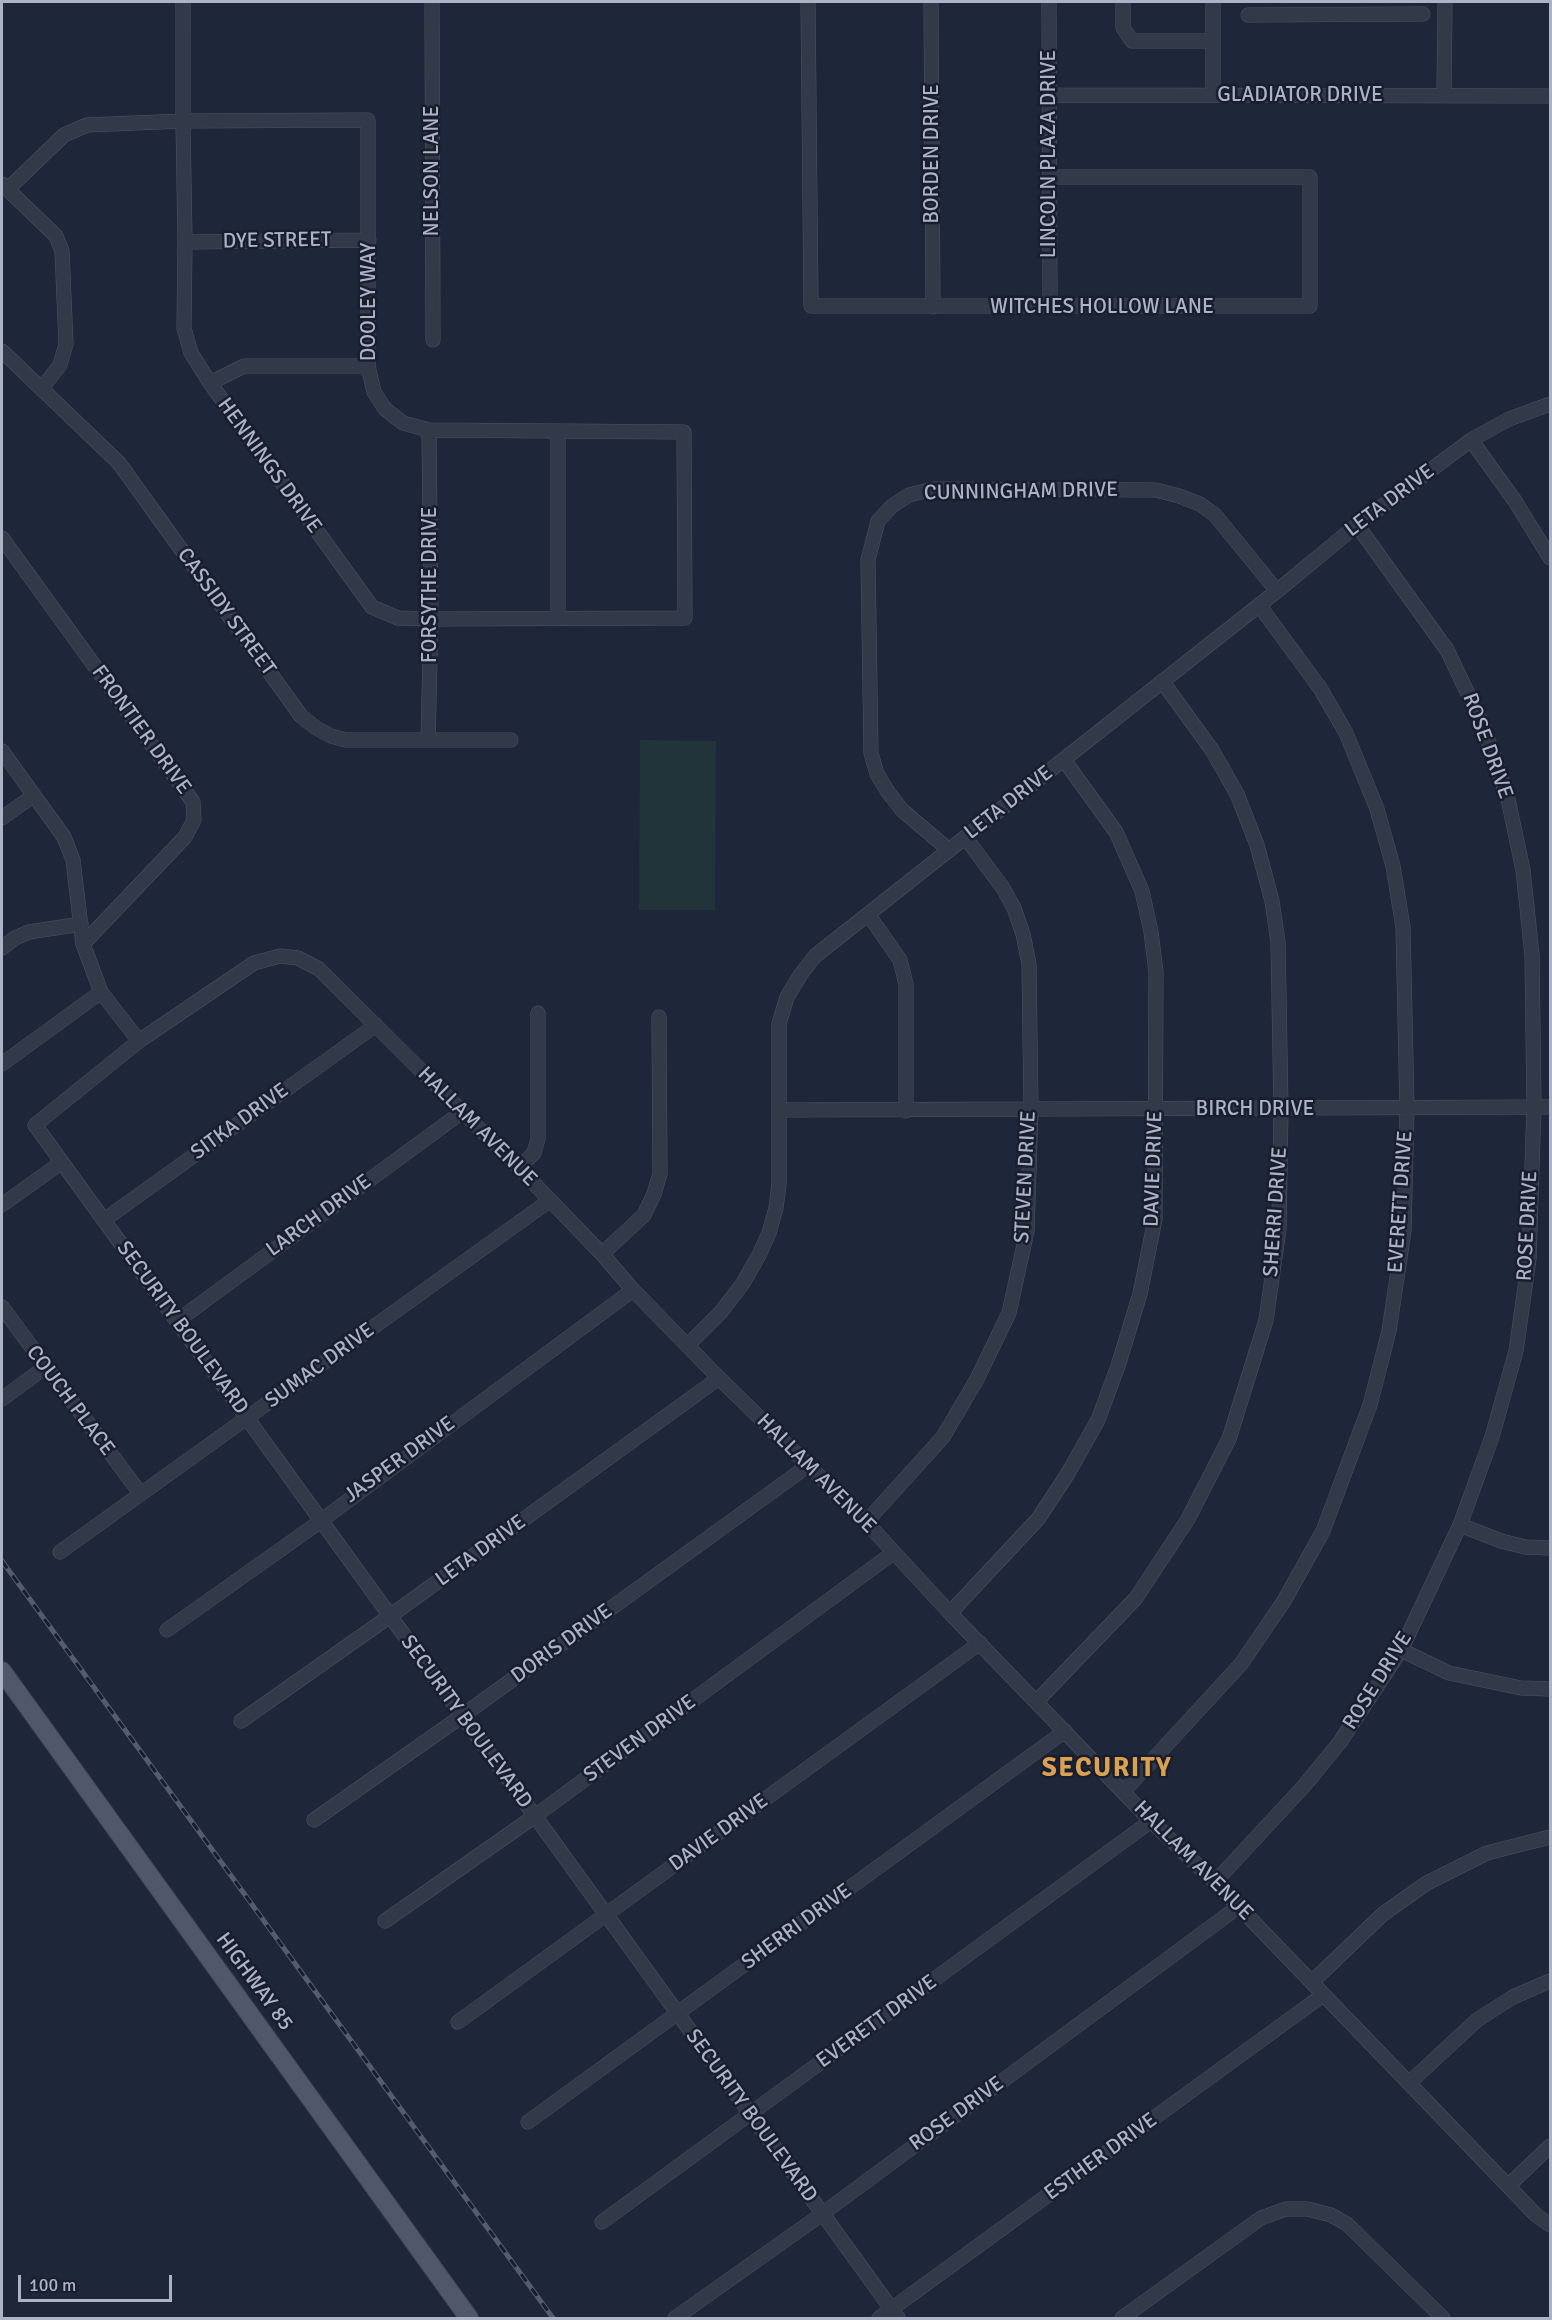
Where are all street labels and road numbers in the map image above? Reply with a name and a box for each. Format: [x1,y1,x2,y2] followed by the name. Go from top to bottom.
[1036,50,1062,258] street label: LINCOLN PLAZA DRIVE
[1217,82,1383,108] street label: GLADIATOR DRIVE
[919,84,945,224] street label: BORDEN DRIVE
[419,106,445,236] street label: NELSON LANE
[223,227,331,255] street label: DYE STREET
[356,243,382,361] street label: DOOLEY WAY
[990,294,1214,320] street label: WITCHES HOLLOW LANE
[211,393,327,539] street label: HENNINGS DRIVE
[1340,459,1440,543] street label: LETA DRIVE
[924,478,1118,506] street label: CUNNINGHAM DRIVE
[417,507,443,663] street label: FORSYTHE DRIVE
[171,543,281,681] street label: CASSIDY STREET
[86,661,196,799] street label: FRONTIER DRIVE
[1456,690,1518,802] street label: ROSE DRIVE
[960,761,1058,845] street label: LETA DRIVE
[412,1062,542,1192] street label: HALLAM AVENUE
[186,1078,294,1166] street label: SITKA DRIVE
[1196,1096,1314,1122] street label: BIRCH DRIVE
[1010,1110,1042,1244] street label: STEVEN DRIVE
[1139,1111,1169,1227] street label: DAVIE DRIVE
[1383,1130,1419,1274] street label: EVERETT DRIVE
[1259,1146,1293,1278] street label: SHERRI DRIVE
[262,1169,376,1263] street label: LARCH DRIVE
[1513,1170,1543,1282] street label: ROSE DRIVE
[111,1237,253,1419] street label: SECURITY BOULEVARD
[260,1318,380,1414] street label: SUMAC DRIVE
[20,1341,120,1461] street label: COUCH PLACE
[751,1409,881,1539] street label: HALLAM AVENUE
[340,1411,460,1509] street label: JASPER DRIVE
[431,1510,531,1592] street label: LETA DRIVE
[507,1599,617,1689] street label: DORIS DRIVE
[1338,1627,1418,1735] street label: ROSE DRIVE
[395,1631,537,1813] street label: SECURITY BOULEVARD
[579,1690,701,1788] street label: STEVEN DRIVE
[665,1789,773,1877] street label: DAVIE DRIVE
[1128,1796,1258,1926] street label: HALLAM AVENUE
[737,1879,857,1975] street label: SHERRI DRIVE
[210,1928,298,2036] street label: HIGHWAY 85
[812,1970,942,2074] street label: EVERETT DRIVE
[680,2025,822,2207] street label: SECURITY BOULEVARD
[905,2071,1009,2157] street label: ROSE DRIVE
[1040,2108,1162,2206] street label: ESTHER DRIVE

